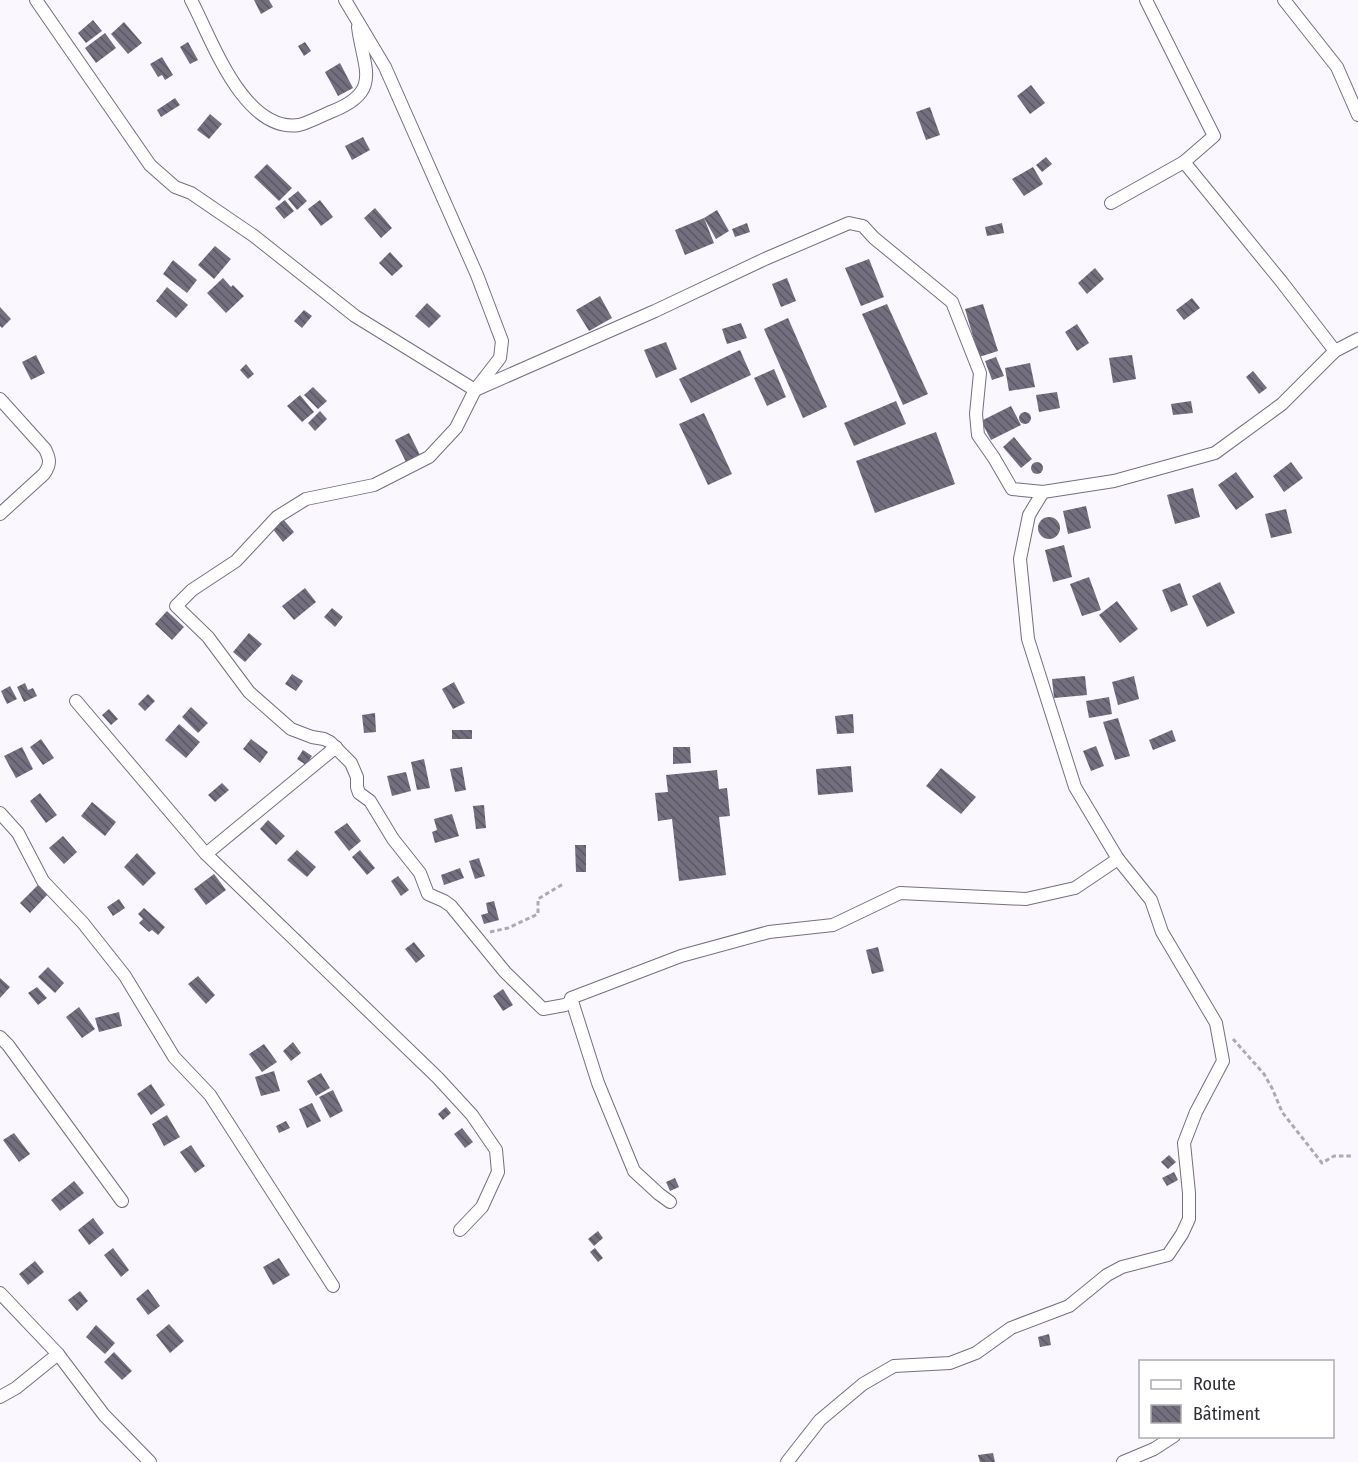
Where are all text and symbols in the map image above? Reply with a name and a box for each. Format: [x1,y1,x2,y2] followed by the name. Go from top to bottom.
[1139,1360,1334,1438] legend
[1193,1373,1236,1395] text: Route
[1193,1403,1260,1425] text: Bâtiment

